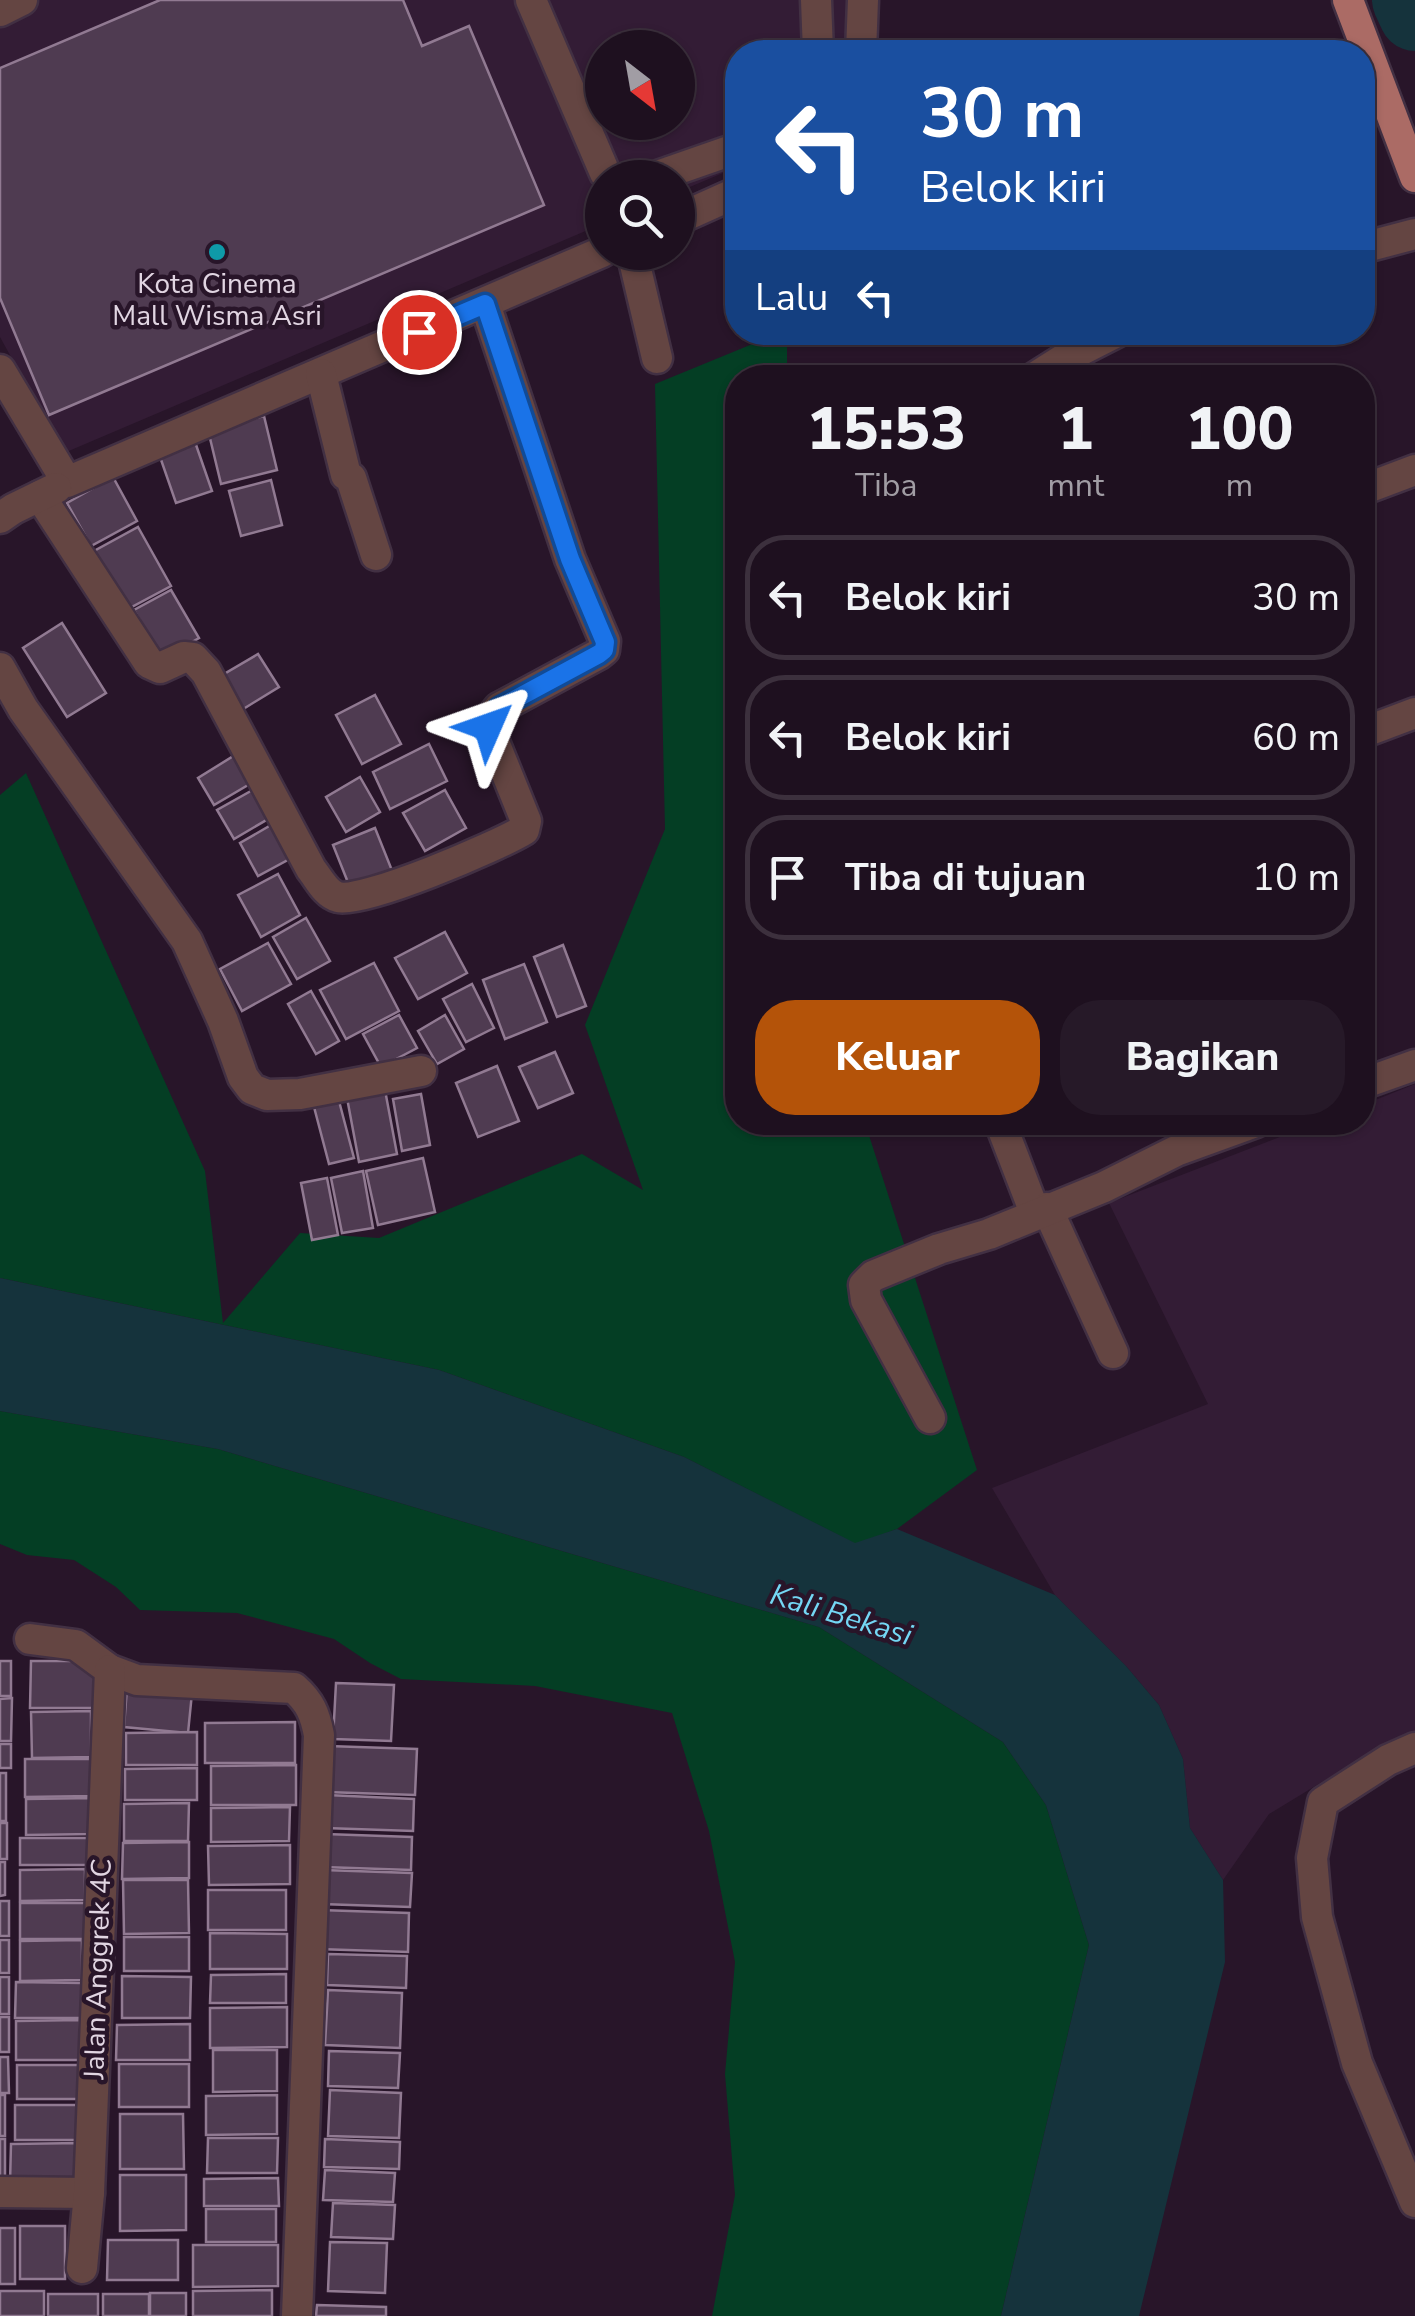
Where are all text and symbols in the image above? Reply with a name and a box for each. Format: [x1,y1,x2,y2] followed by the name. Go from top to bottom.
[585,30,695,140] north arrow
[585,30,695,270] map controls
[920,66,1084,162] text: 30 m
[755,80,885,210] icon: left
[920,157,1106,218] text: Belok kiri
[585,160,695,270] button: search
[206,241,228,263] marker: Kota Cinema Mall Wisma Asri
[112,265,322,335] place label: Kota Cinema Mall Wisma Asri
[848,270,903,325] icon: left
[755,272,828,323] text: Lalu
[377,290,462,375] pin
[392,305,447,360] icon: arrive
[806,388,966,470] text: 15:53
[1058,388,1094,470] text: 1
[1186,388,1294,470] text: 100
[855,464,917,507] text: Tiba
[1047,464,1104,507] text: mnt
[1226,464,1253,507] text: m
[760,570,815,625] icon: left
[845,572,1011,623] text: Belok kiri
[1252,572,1340,623] text: 30 m
[436,675,540,779] position arrow
[760,710,815,765] icon: left
[845,712,1011,763] text: Belok kiri
[1252,712,1340,763] text: 60 m
[760,850,815,905] icon: arrive
[845,852,1086,903] text: Tiba di tujuan
[1252,852,1340,903] text: 10 m
[755,1000,1040,1115] button: Keluar
[1060,1000,1345,1115] button: Bagikan
[765,1574,918,1656] water label: Kali Bekasi
[75,1858,121,2081] street label: Jalan Anggrek 4C

